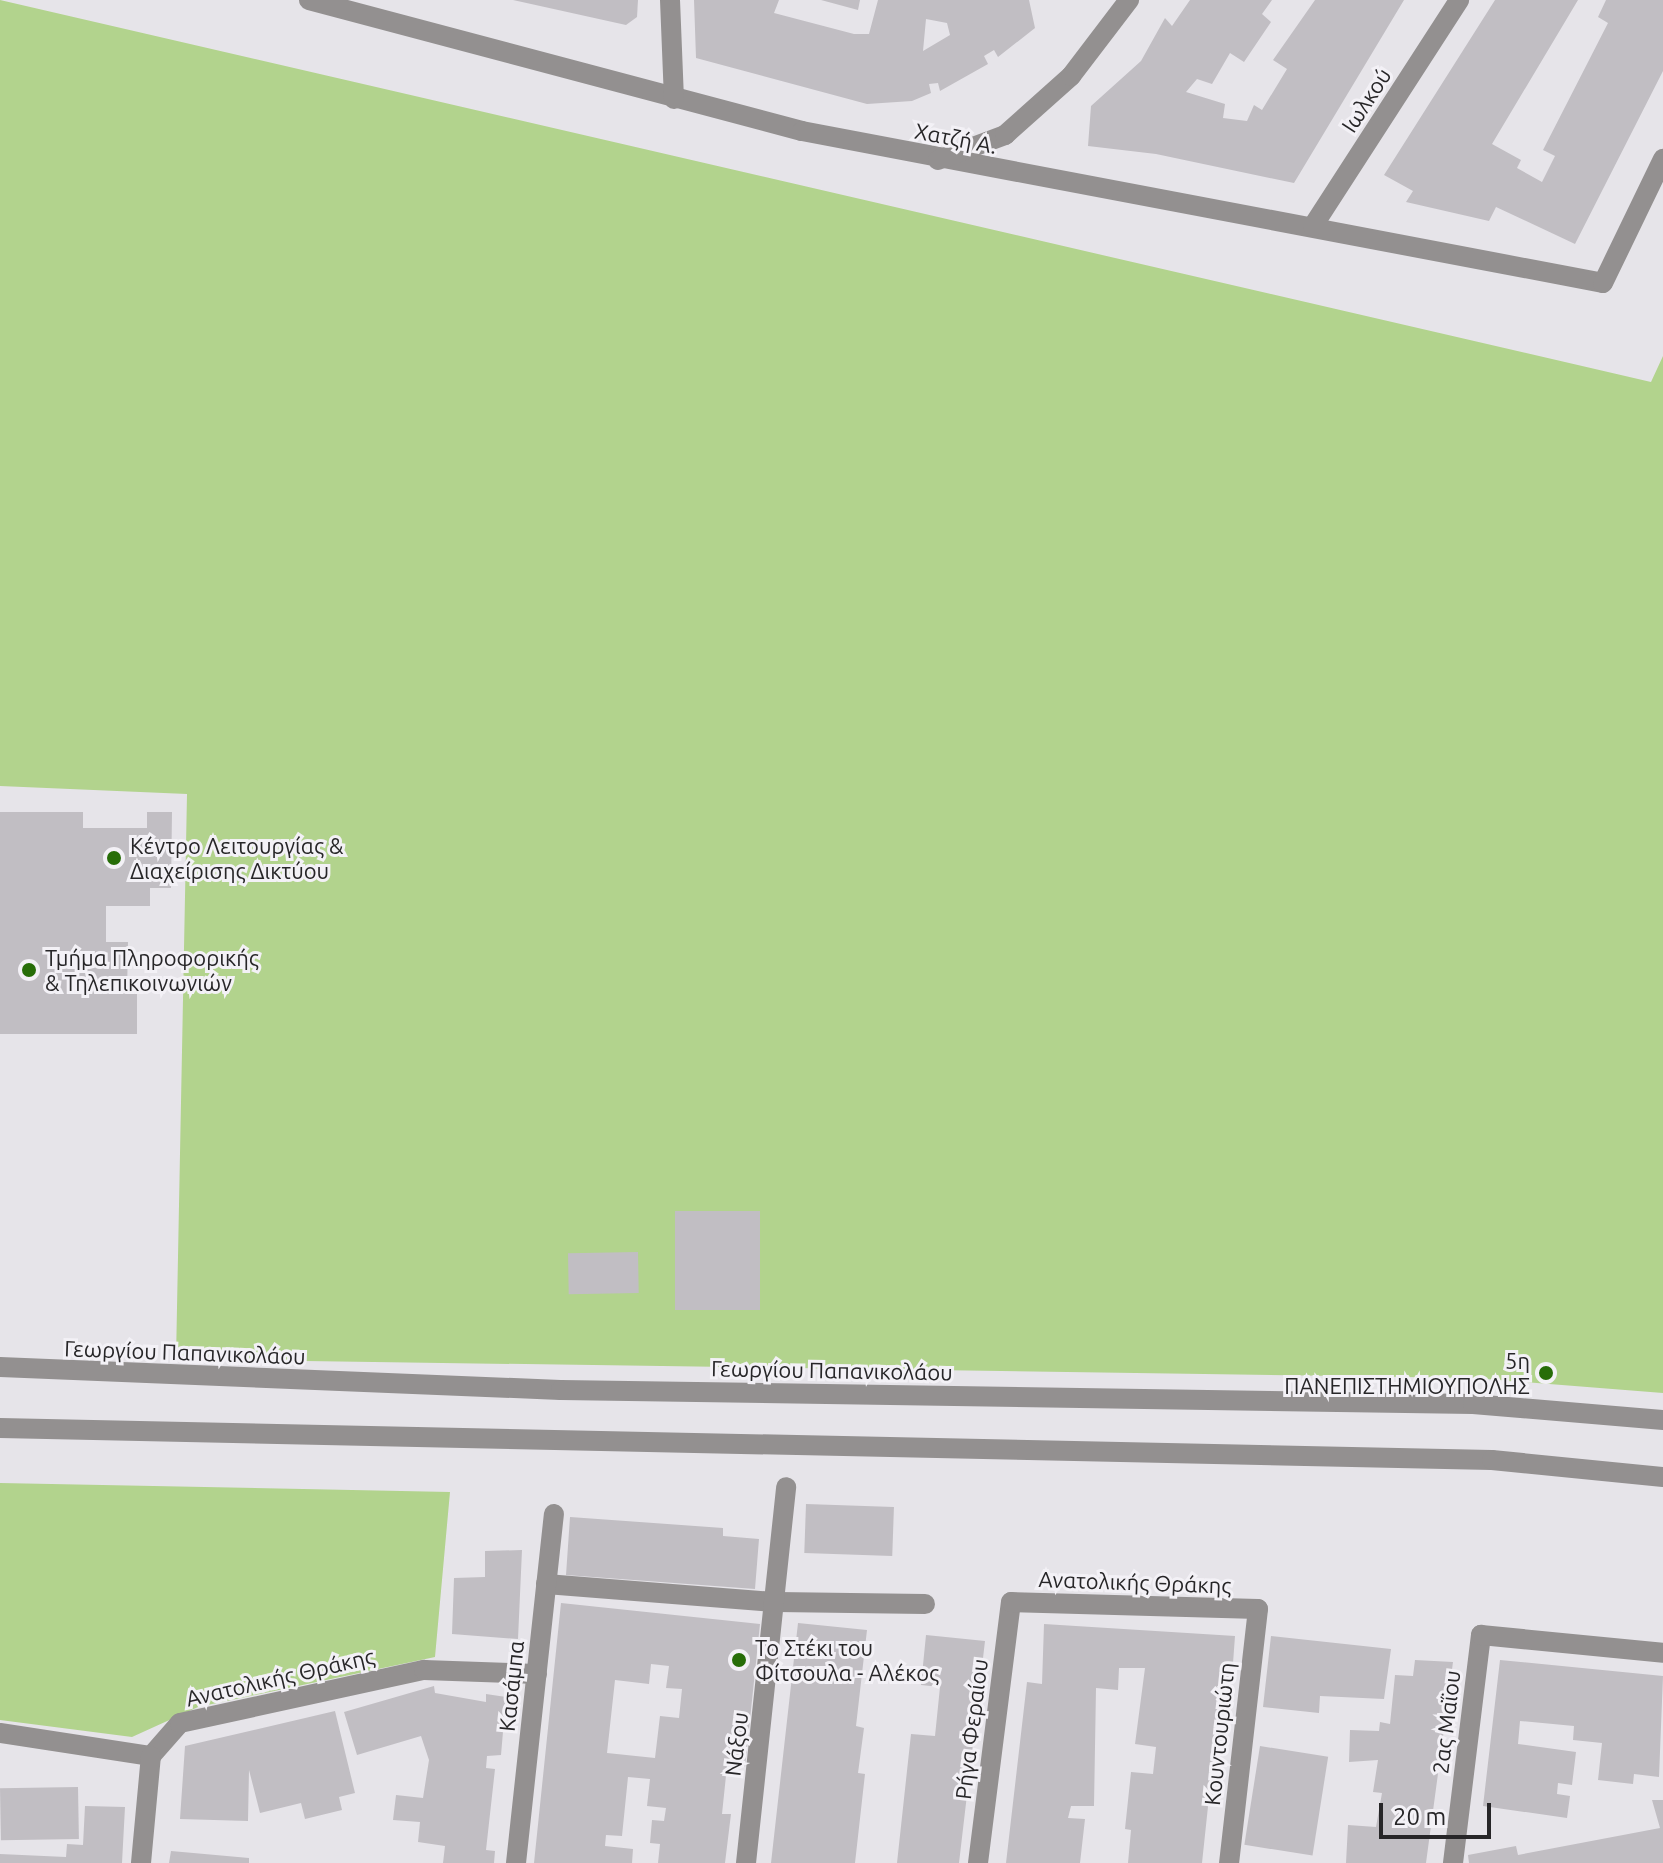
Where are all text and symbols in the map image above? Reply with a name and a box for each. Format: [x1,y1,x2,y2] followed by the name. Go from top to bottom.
[1336,63,1396,137] street label: Ιωλκού
[913,117,999,159] street label: Χατζή Α.
[130,832,343,884] place label: Κέντρο Λειτουργίας & Διαχείρισης Δικτύου
[105,849,123,867] marker: Κέντρο Λειτουργίας & Διαχείρισης Δικτύου
[45,944,259,996] place label: Τμήμα Πληροφορικής & Τηλεπικοινωνιών
[20,961,38,979] marker: Τμήμα Πληροφορικής & Τηλεπικοινωνιών
[64,1335,306,1369] street label: Γεωργίου Παπανικολάου
[1284,1347,1530,1398] place label: 5η ΠΑΝΕΠΙΣΤΗΜΙΟΥΠΟΛΗΣ
[711,1355,953,1385] street label: Γεωργίου Παπανικολάου
[1537,1364,1555,1382] marker: 5η ΠΑΝΕΠΙΣΤΗΜΙΟΥΠΟΛΗΣ
[1038,1565,1232,1599] street label: Ανατολικής Θράκης
[755,1634,939,1686] place label: Το Στέκι του Φίτσουλα - Αλέκος
[493,1639,529,1733] street label: Κασάμπα
[183,1642,377,1712] street label: Ανατολικής Θράκης
[730,1651,748,1669] marker: Το Στέκι του Φίτσουλα - Αλέκος
[949,1657,993,1801] street label: Ρήγα Φεραίου
[1198,1661,1240,1807] street label: Κουντουριώτη
[1427,1669,1465,1775] street label: 2ας Μαΐου
[719,1710,753,1778] street label: Νάξου
[1383,1787,1495,1837] scale bar
[1393,1803,1446,1830] text: 20 m

